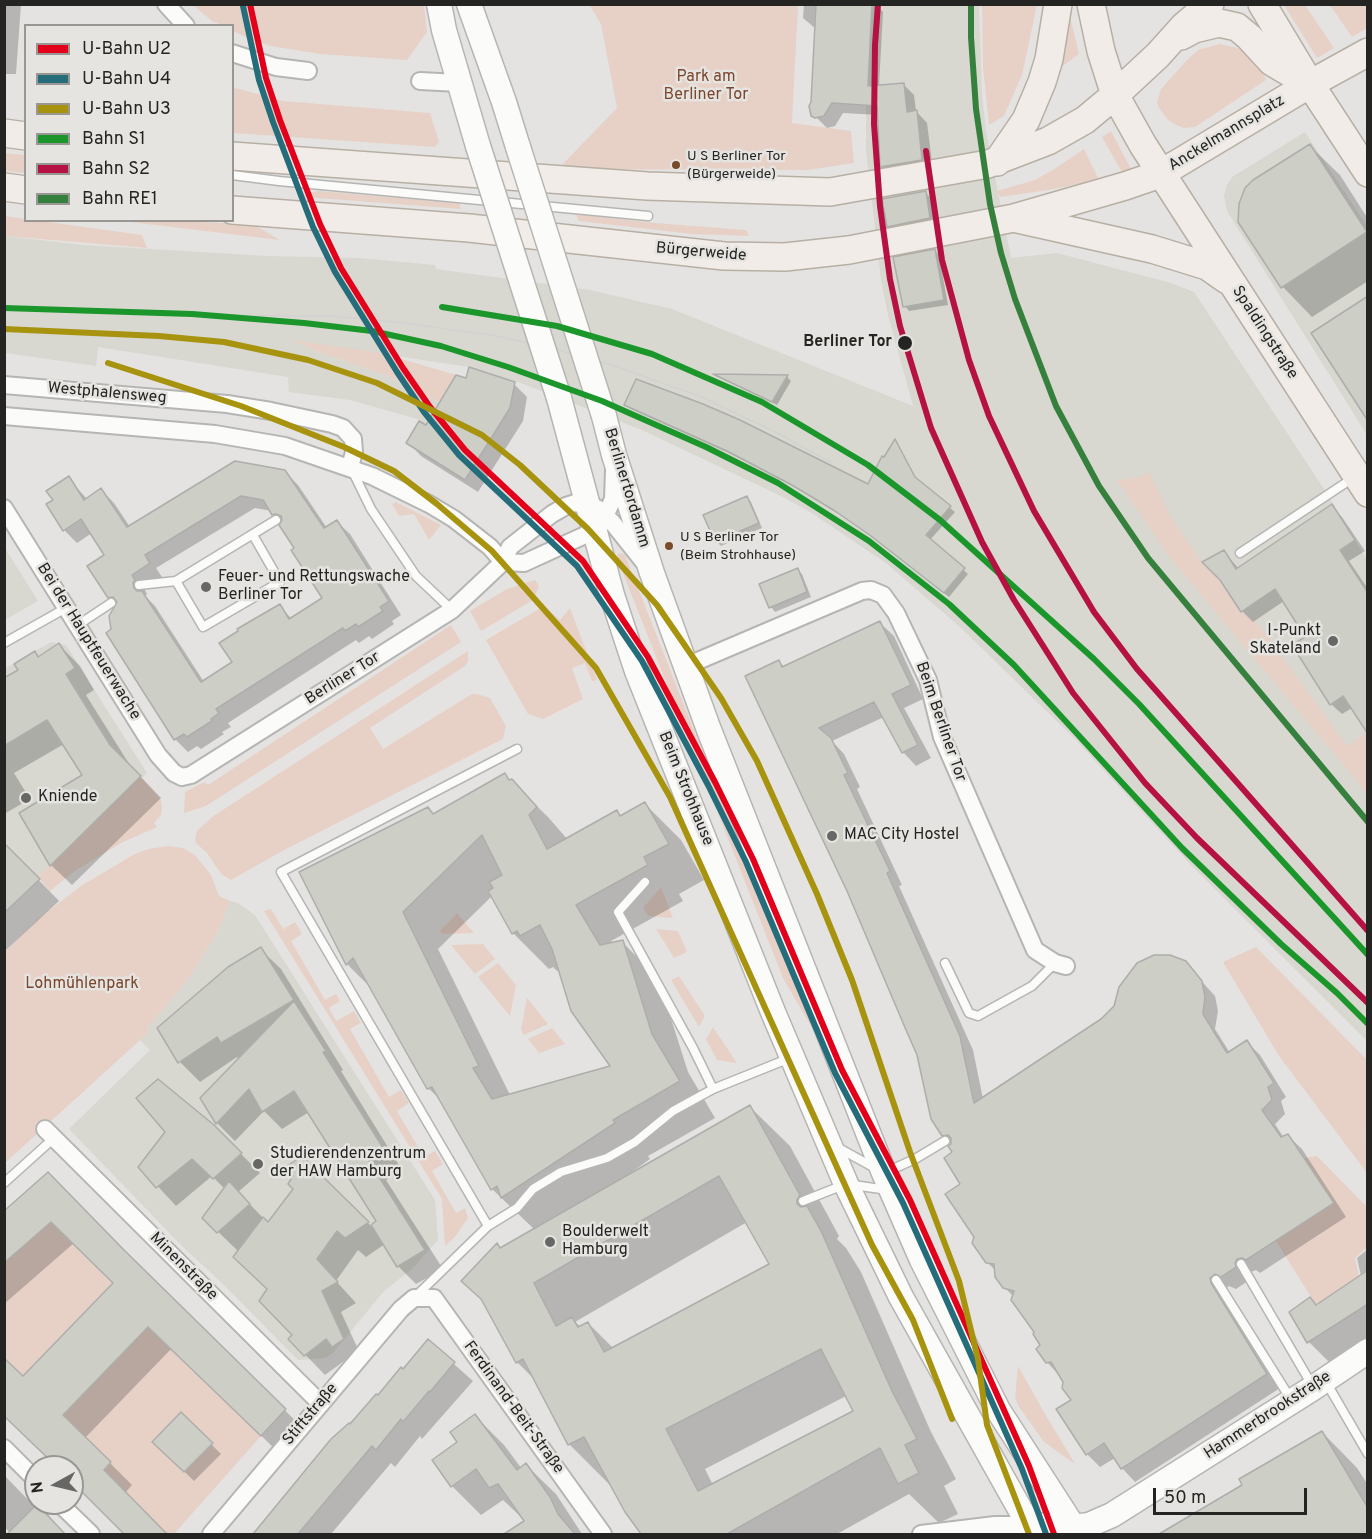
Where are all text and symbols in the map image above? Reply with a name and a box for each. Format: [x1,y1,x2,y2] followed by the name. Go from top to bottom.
[24,24,234,222] legend
[82,38,171,61] text: U-Bahn U2
[82,68,171,91] text: U-Bahn U4
[664,68,748,106] park label: Park am Berliner Tor
[1165,92,1289,176] street label: Anckelmannsplatz
[82,98,171,121] text: U-Bahn U3
[82,128,146,151] text: Bahn S1
[687,149,786,182] place label: U S Berliner Tor (Bürgerweide)
[82,158,150,181] text: Bahn S2
[670,159,682,171] marker: U S Berliner Tor (Bürgerweide)
[82,188,158,211] text: Bahn RE1
[655,239,747,267] street label: Bürgerweide
[1227,283,1301,383] street label: Spaldingstraße
[803,333,892,353] place label: Berliner Tor
[896,334,914,352] marker: Berliner Tor
[47,379,167,409] street label: Westphalensweg
[599,426,653,550] street label: Berlinertordamm
[680,530,796,562] place label: U S Berliner Tor (Beim Strohhause)
[663,540,675,552] marker: U S Berliner Tor (Beim Strohhause)
[32,560,144,724] street label: Bei der Hauptfeuerwache
[218,568,410,606] place label: Feuer- und Rettungswache Berliner Tor
[199,580,213,594] marker: Feuer- und Rettungswache Berliner Tor
[1250,622,1321,660] place label: I-Punkt Skateland
[1326,634,1340,648] marker: I-Punkt Skateland
[302,648,384,710] street label: Berliner Tor
[911,660,969,784] street label: Beim Berliner Tor
[653,729,717,849] street label: Beim Strohhause
[38,788,97,808] place label: Kniende
[19,791,33,805] marker: Kniende
[844,826,959,846] place label: MAC City Hostel
[825,829,839,843] marker: MAC City Hostel
[25,975,139,995] park label: Lohmühlenpark
[270,1145,426,1183] place label: Studierendenzentrum der HAW Hamburg
[251,1157,265,1171] marker: Studierendenzentrum der HAW Hamburg
[562,1223,649,1261] place label: Boulderwelt Hamburg
[145,1229,221,1305] street label: Minenstraße
[543,1235,557,1249] marker: Boulderwelt Hamburg
[459,1338,567,1478] street label: Ferdinand-Beit-Straße
[1201,1368,1335,1464] street label: Hammerbrookstraße
[280,1380,342,1450] street label: Stiftstraße
[24,1455,84,1515] north arrow
[1156,1476,1310,1514] scale bar
[27,1480,49,1494] text: N
[1164,1487,1206,1510] text: 50 m

